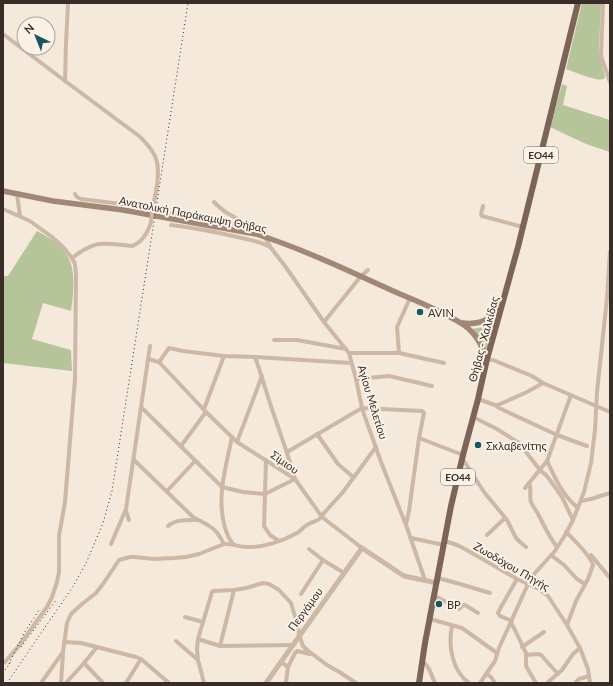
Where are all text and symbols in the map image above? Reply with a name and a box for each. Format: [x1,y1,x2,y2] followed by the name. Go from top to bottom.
[16,16,56,56] north arrow
[21,21,36,36] text: N
[524,147,558,163] road number: ΕΟ44
[118,193,268,235] street label: Ανατολική Παράκαμψη Θήβας
[465,295,501,383] street label: Θήβας - Χαλκίδας
[428,306,454,319] place label: AVIN
[415,307,425,317] marker: AVIN
[356,363,390,441] street label: Αγίου Μελετίου
[486,439,547,452] place label: Σκλαβενίτης
[473,440,483,450] marker: Σκλαβενίτης
[269,448,301,476] street label: Σίμιου
[441,469,475,485] road number: ΕΟ44
[472,539,552,593] street label: Ζωοδόχου Πηγής
[285,585,325,633] street label: Περγάμου
[447,598,461,611] place label: BP
[434,599,444,609] marker: BP

